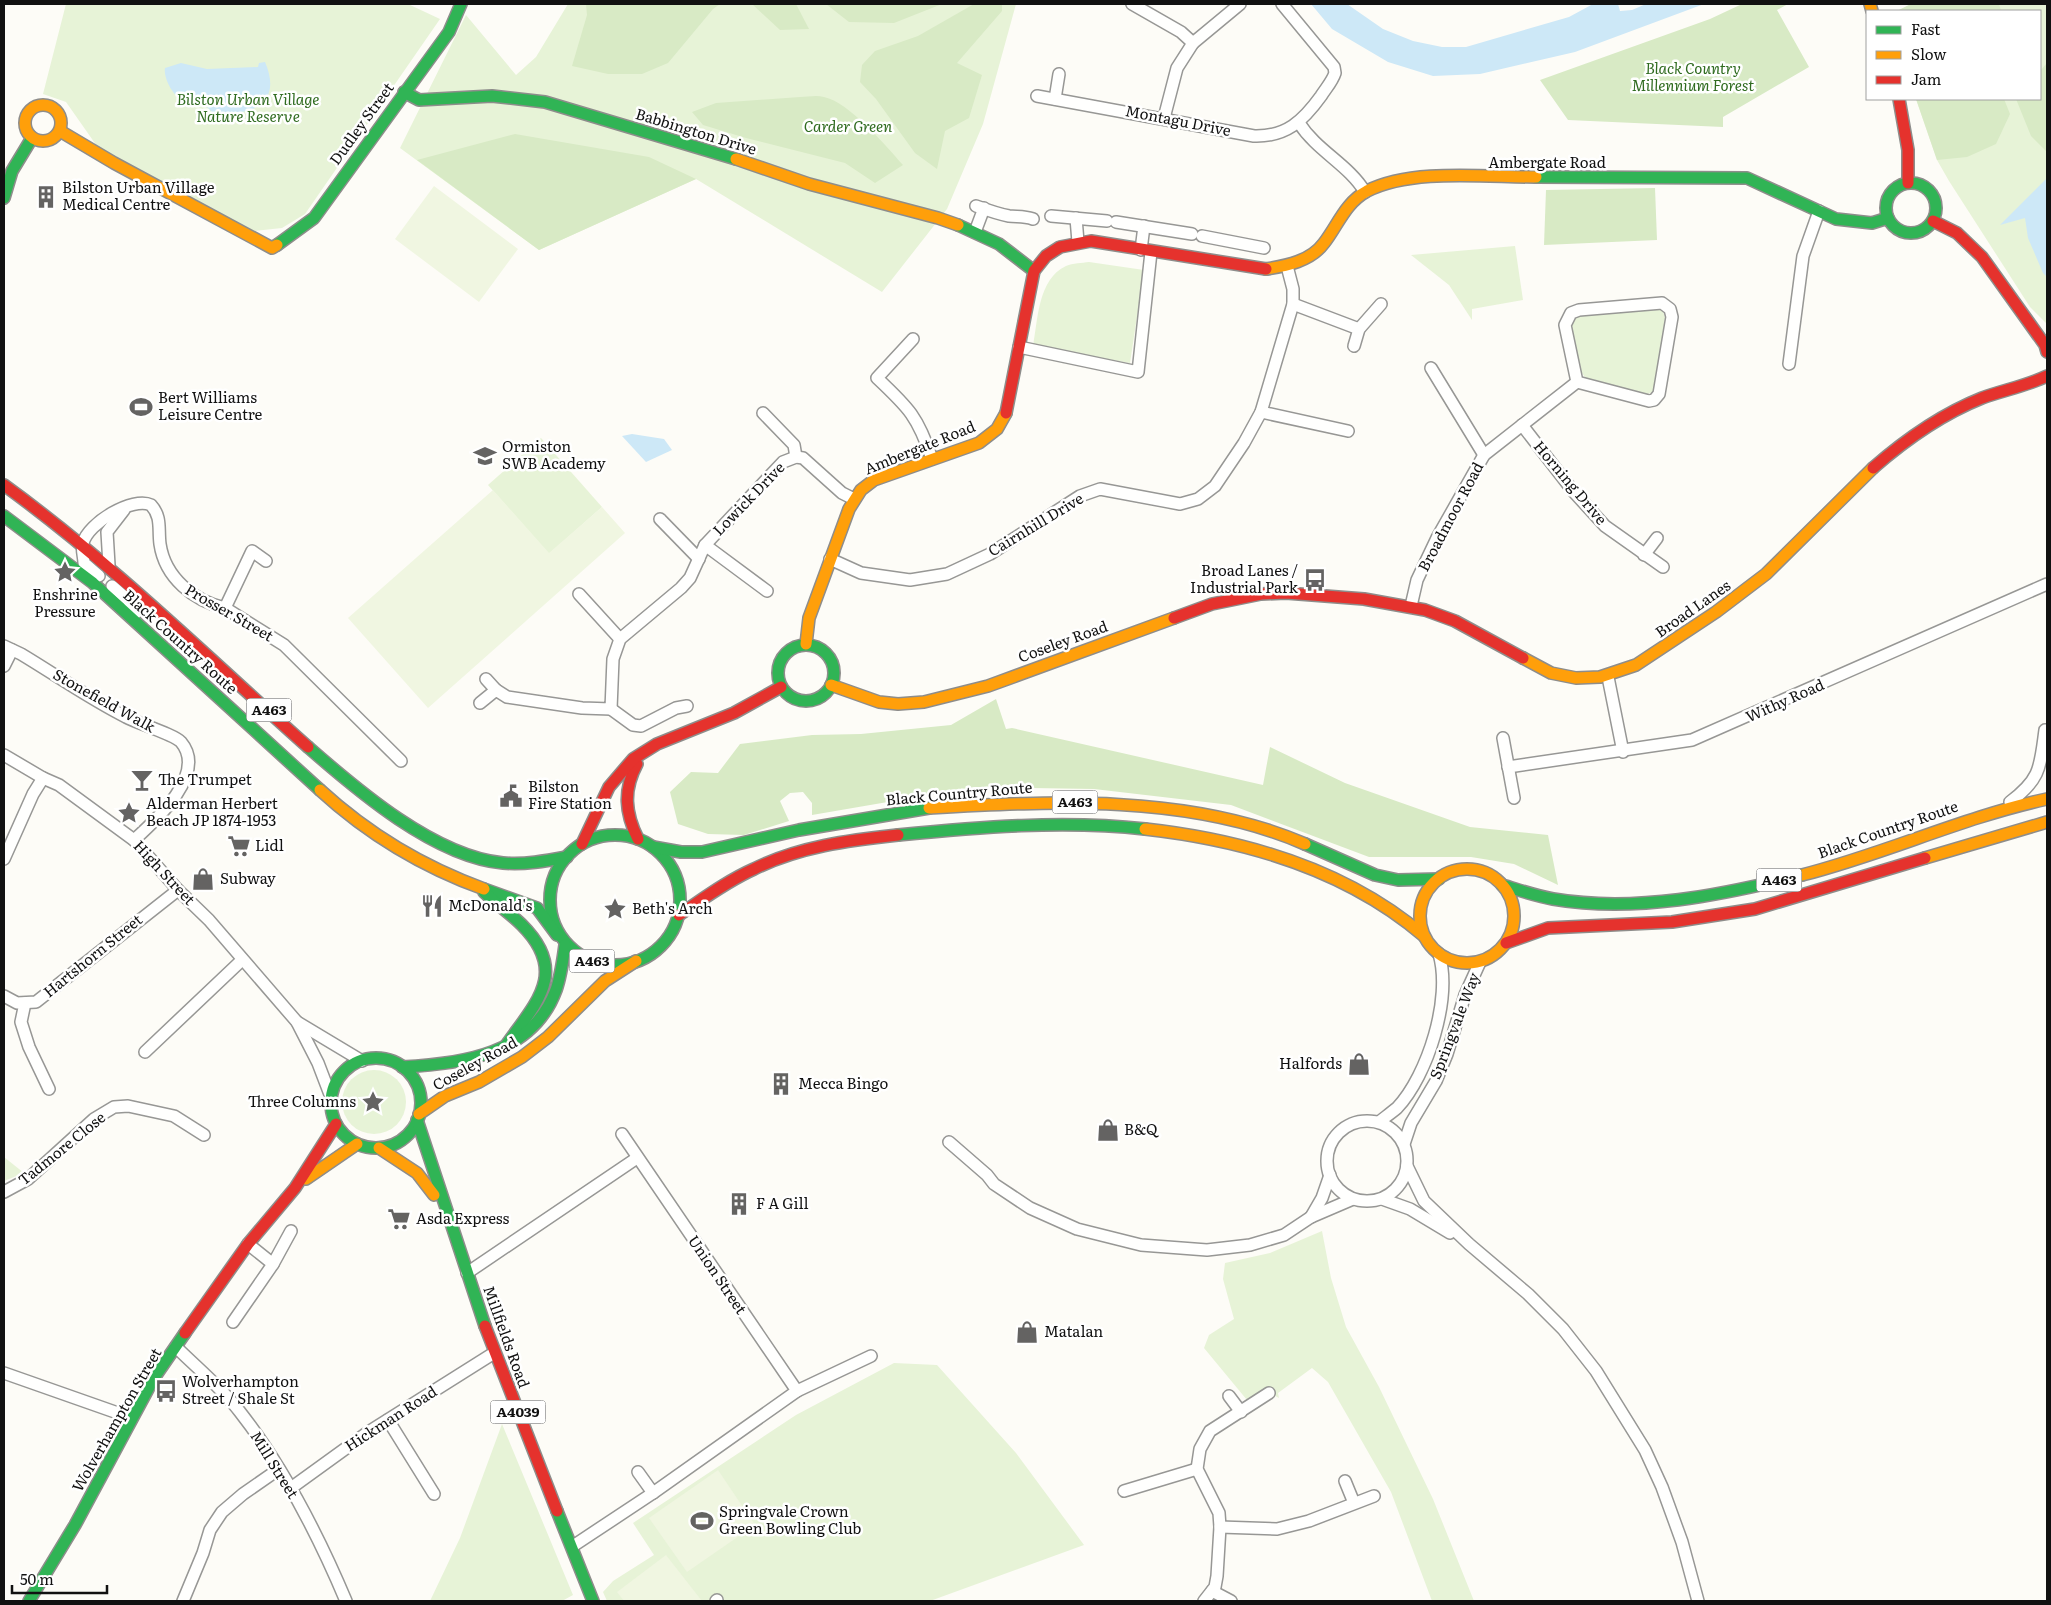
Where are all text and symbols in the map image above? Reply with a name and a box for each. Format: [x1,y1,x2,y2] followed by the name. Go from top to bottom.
[1866,10,2041,100] legend
[1911,17,1940,40] text: Fast
[1911,42,1946,65] text: Slow
[1632,56,1754,96] park label: Black Country Millennium Forest
[1911,67,1942,90] text: Jam
[323,77,399,169] street label: Dudley Street
[177,87,319,127] park label: Bilston Urban Village Nature Reserve
[1123,98,1233,141] street label: Montagu Drive
[633,101,760,160] street label: Babbington Drive
[804,114,892,137] park label: Carder Green
[1488,150,1606,173] street label: Ambergate Road
[62,175,215,215] place label: Bilston Urban Village Medical Centre
[33,184,59,210] building icon: Bilston Urban Village Medical Centre
[158,385,263,425] place label: Bert Williams Leisure Centre
[128,394,154,420] sports icon: Bert Williams Leisure Centre
[861,414,978,479] street label: Ambergate Road
[502,434,606,474] place label: Ormiston SWB Academy
[1529,435,1613,529] street label: Horning Drive
[472,443,498,469] school or university icon: Ormiston SWB Academy
[707,456,789,540] street label: Lowick Drive
[1411,457,1488,575] street label: Broadmoor Road
[983,486,1088,561] street label: Cairnhill Drive
[1190,558,1299,598] place label: Broad Lanes / Industrial Park
[52,559,78,585] place icon: Enshrine Pressure
[1302,567,1328,593] bus stop icon: Broad Lanes / Industrial Park
[1650,573,1735,642] street label: Broad Lanes
[181,577,278,646] street label: Prosser Street
[32,582,98,622] place label: Enshrine Pressure
[119,583,244,699] street label: Black Country Route
[1014,614,1111,667] street label: Coseley Road
[49,662,161,738] street label: Stonefield Walk
[1741,672,1827,727] street label: Withy Road
[246,698,292,722] road number: A463
[129,767,155,793] bar icon: The Trumpet
[158,767,252,790] place label: The Trumpet
[528,774,612,814] place label: Bilston Fire Station
[885,775,1033,810] street label: Black Country Route
[498,783,524,809] public building icon: Bilston Fire Station
[1052,790,1098,814] road number: A463
[146,791,278,831] place label: Alderman Herbert Beach JP 1874-1953
[1814,794,1961,863] street label: Black Country Route
[116,800,142,826] place icon: Alderman Herbert Beach JP 1874-1953
[226,833,252,859] supermarket icon: Lidl
[255,833,284,856] place label: Lidl
[129,834,201,910] street label: High Street
[190,866,216,892] shop icon: Subway
[220,866,276,889] place label: Subway
[1756,868,1802,892] road number: A463
[419,893,445,919] restaurant icon: McDonald's
[448,893,532,916] place label: McDonald's
[602,896,628,922] place icon: Beth's Arch
[632,896,713,919] place label: Beth's Arch
[38,908,147,1002] street label: Hartshorn Street
[570,949,614,972] road number: A463
[1423,968,1485,1082] street label: Springvale Way
[428,1030,521,1095] street label: Coseley Road
[1279,1051,1342,1074] place label: Halfords
[1346,1051,1372,1077] shop icon: Halfords
[768,1071,794,1097] building icon: Mecca Bingo
[798,1071,888,1094] place label: Mecca Bingo
[248,1089,356,1112] place label: Three Columns
[360,1089,386,1115] place icon: Three Columns
[13,1105,110,1190] street label: Tadmore Close
[1095,1117,1121,1143] shop icon: B&Q
[1124,1117,1160,1140] place label: B&Q
[726,1191,752,1217] building icon: F A Gill
[756,1191,809,1214] place label: F A Gill
[386,1206,412,1232] supermarket icon: Asda Express
[416,1206,510,1229] place label: Asda Express
[683,1230,753,1318] street label: Union Street
[478,1282,537,1391] street label: Millfields Road
[1014,1319,1040,1345] shop icon: Matalan
[1044,1319,1103,1342] place label: Matalan
[65,1343,166,1496] street label: Wolverhampton Street
[182,1369,299,1409] place label: Wolverhampton Street / Shale St
[153,1378,179,1404] bus stop icon: Wolverhampton Street / Shale St
[340,1379,441,1456] street label: Hickman Road
[490,1400,546,1424] road number: A4039
[245,1426,305,1502] street label: Mill Street
[719,1499,861,1539] place label: Springvale Crown Green Bowling Club
[689,1508,715,1534] sports icon: Springvale Crown Green Bowling Club
[12,1562,108,1594] scale bar
[20,1567,54,1590] text: 50 m

